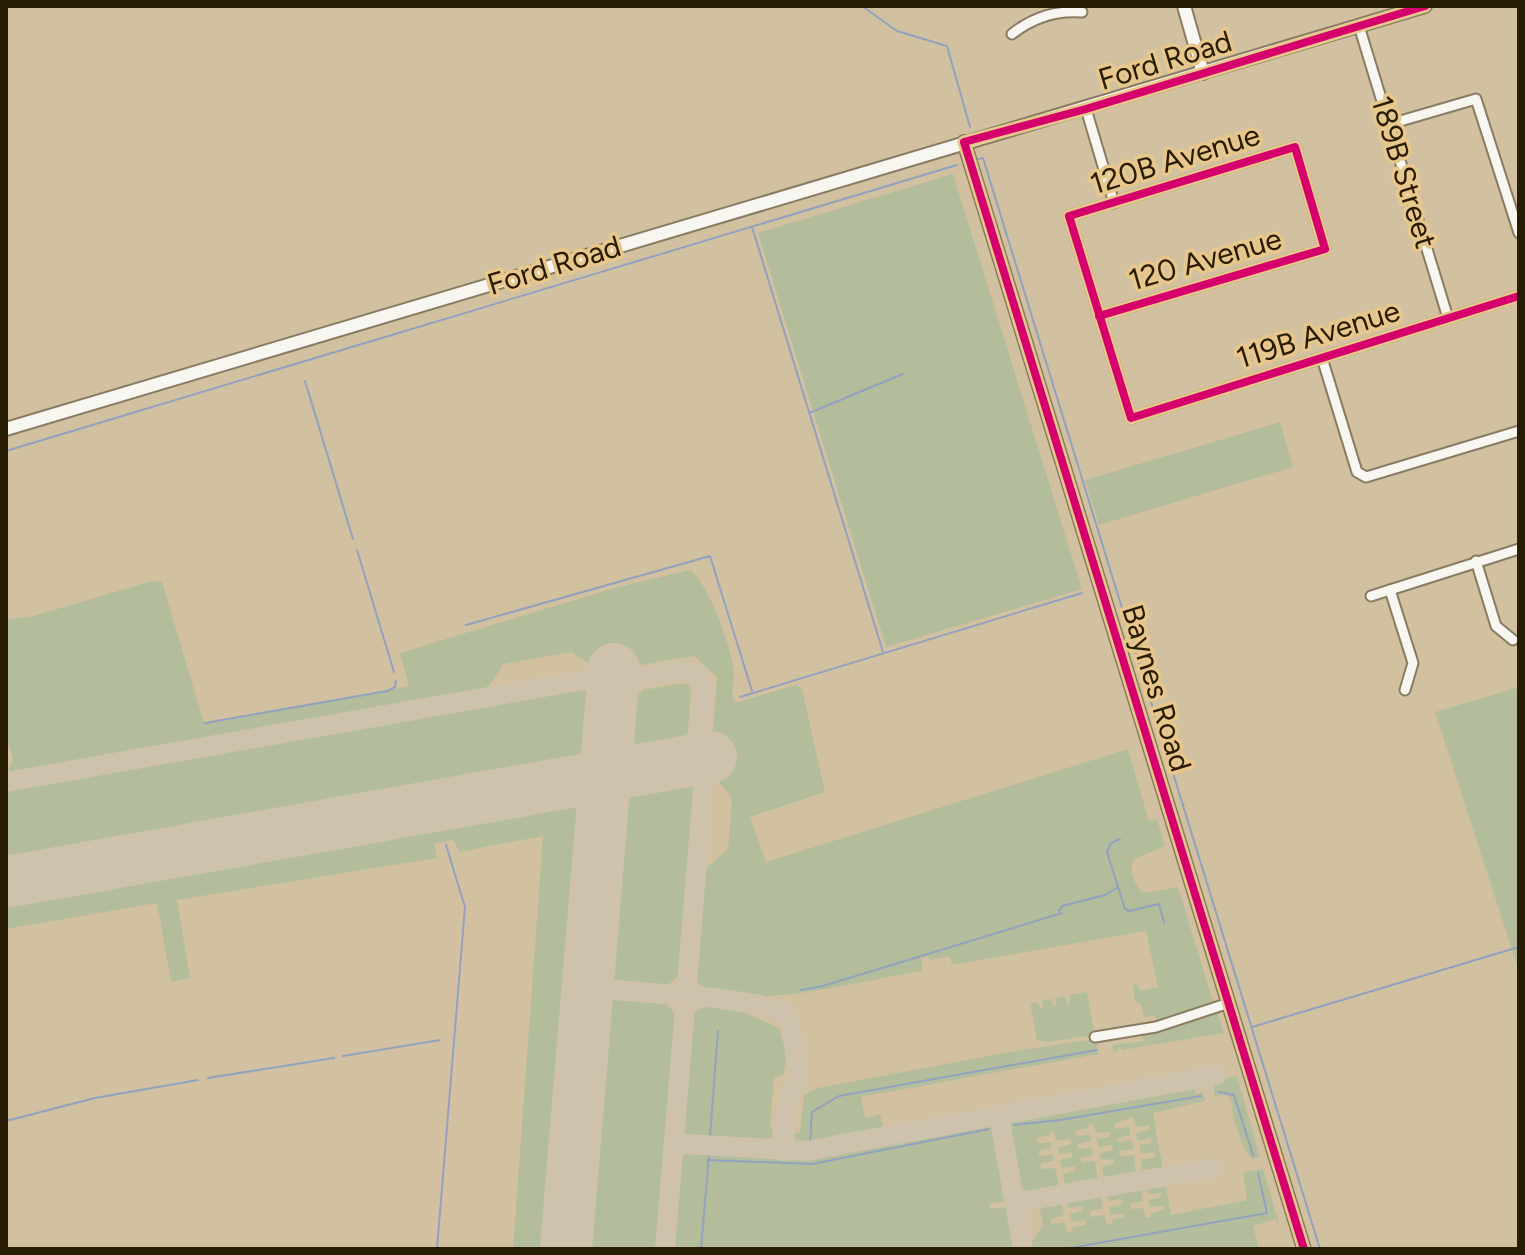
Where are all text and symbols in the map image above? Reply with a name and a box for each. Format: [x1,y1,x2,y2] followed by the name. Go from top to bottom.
[1094,22,1236,98] street label: Ford Road
[1363,91,1445,253] street label: 189B Street
[1086,116,1264,202] street label: 120B Avenue
[1124,220,1286,298] street label: 120 Avenue
[483,227,625,303] street label: Ford Road
[1232,292,1404,376] street label: 119B Avenue
[1114,600,1200,776] street label: Baynes Road

